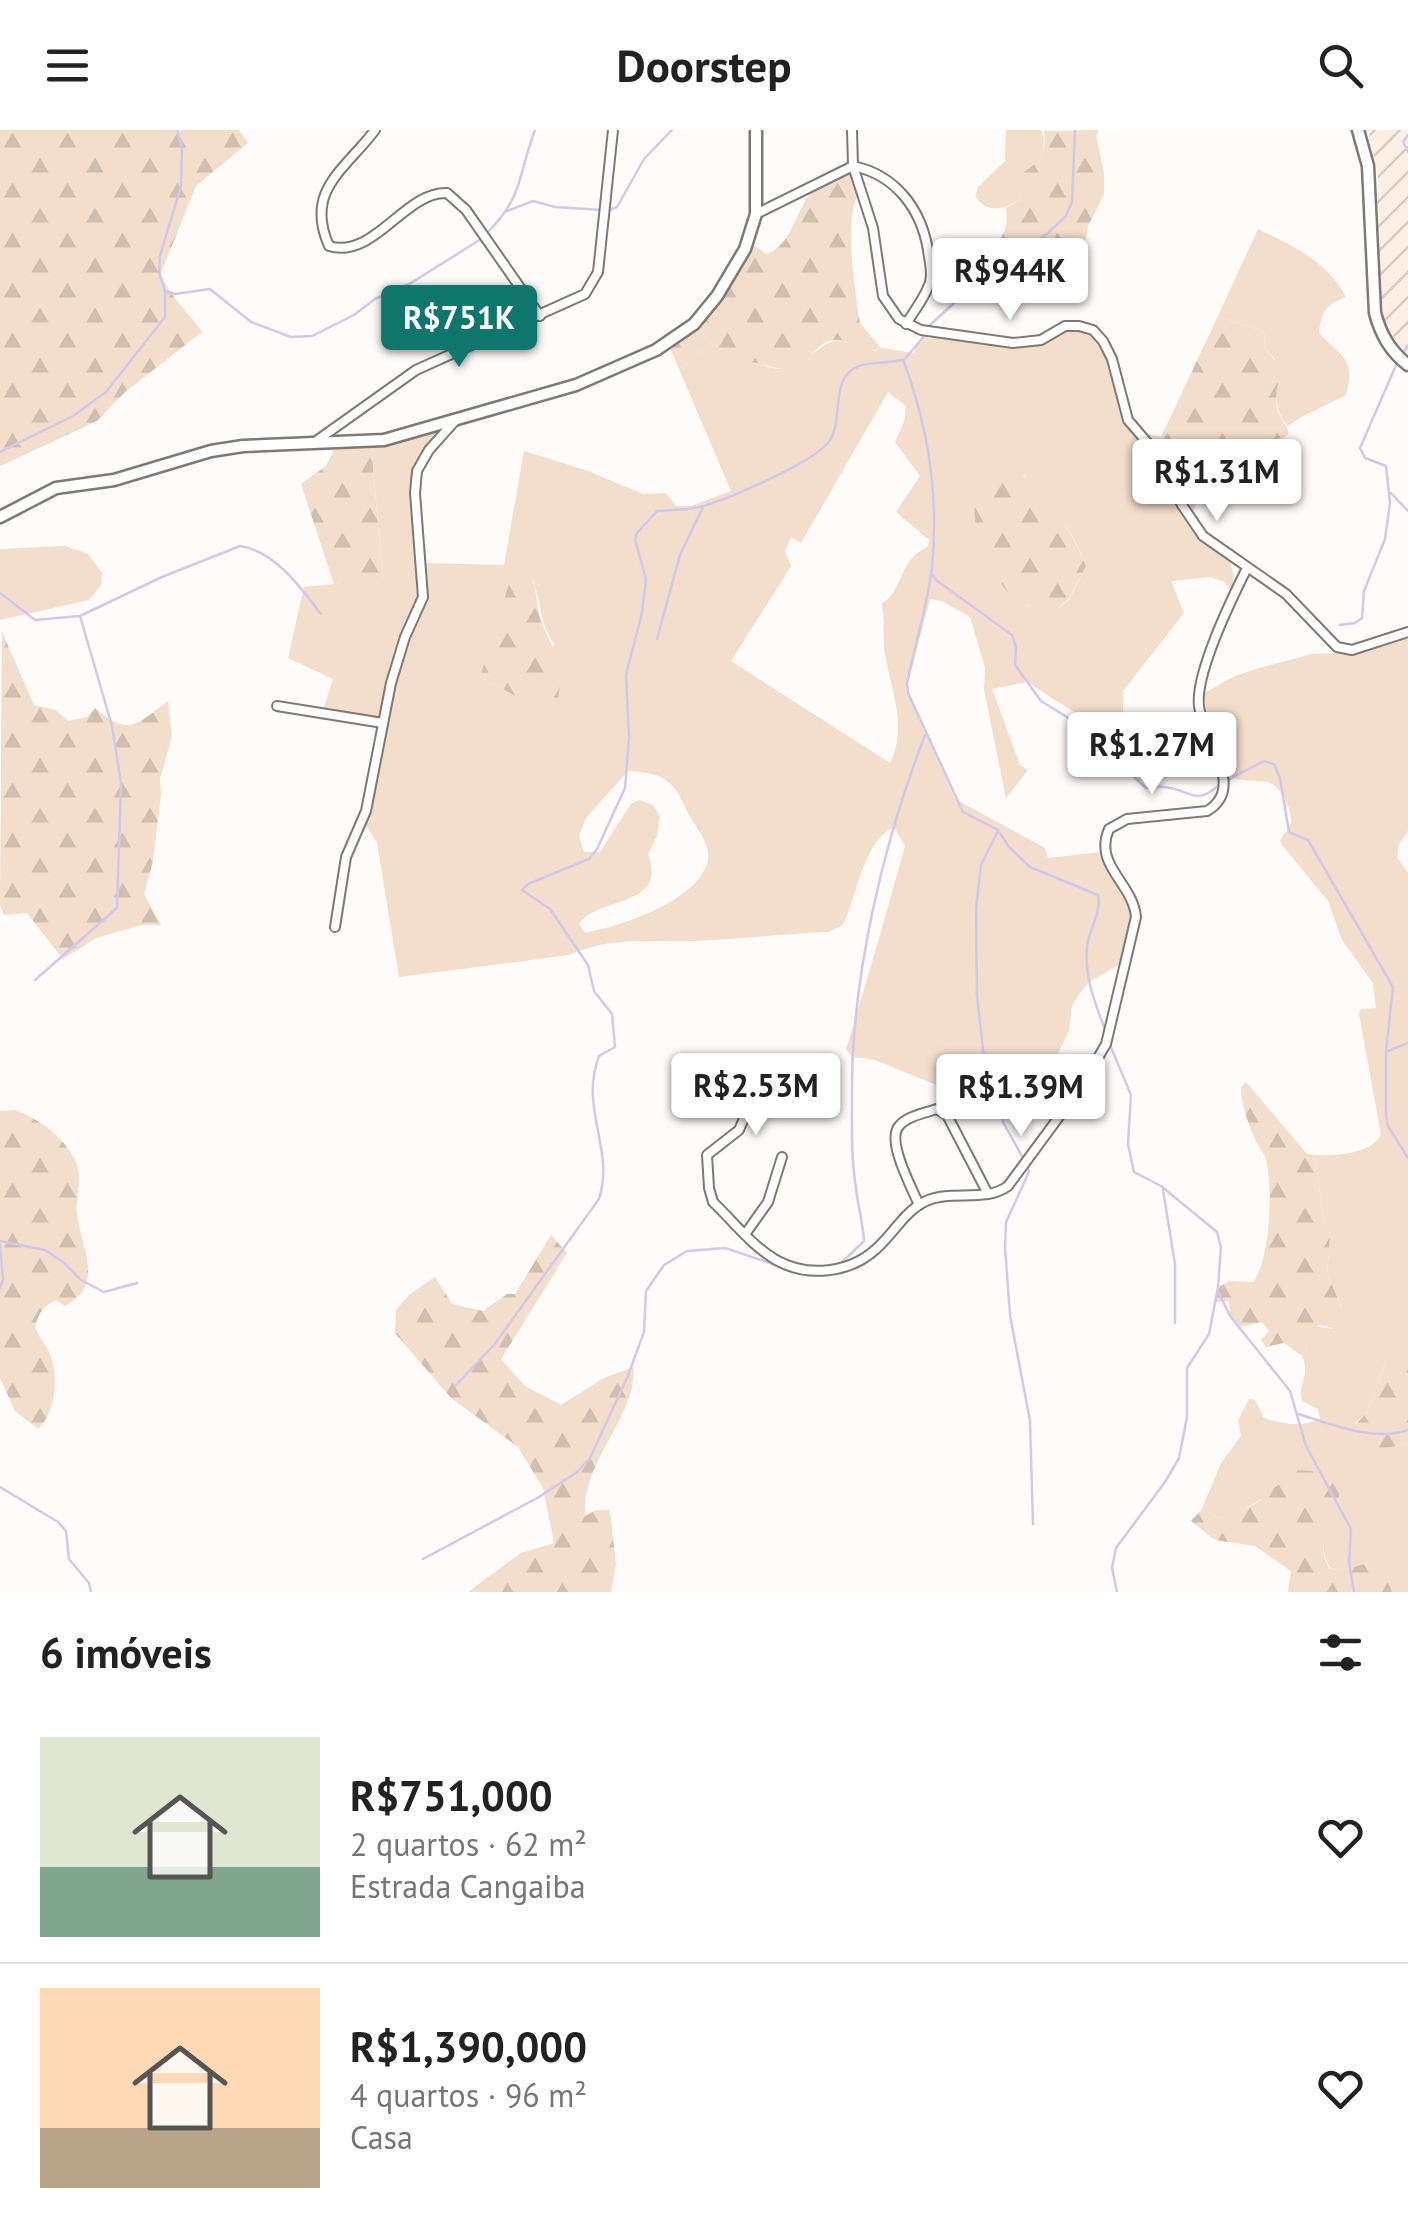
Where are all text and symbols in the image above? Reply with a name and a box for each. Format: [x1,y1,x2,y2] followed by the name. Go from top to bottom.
[617,36,791,94] text: Doorstep
[40,38,95,93] icon: menu
[1313,38,1368,93] icon: search
[929,238,1091,323] pin: R$944K
[954,249,1066,291] text: R$944K
[378,285,540,370] pin: R$751K
[403,296,515,338] text: R$751K
[1125,439,1309,524] pin: R$1.31M
[1154,450,1280,492] text: R$1.31M
[1060,712,1244,797] pin: R$1.27M
[1089,723,1215,765] text: R$1.27M
[664,1053,848,1138] pin: R$2.53M
[929,1054,1113,1139] pin: R$1.39M
[693,1064,819,1106] text: R$2.53M
[958,1065,1084,1107] text: R$1.39M
[40,1625,212,1680] text: 6 imóveis
[1313,1625,1368,1680] icon: filters
[350,1768,553,1823] text: R$751,000
[120,1777,240,1897] icon: home
[1313,1810,1368,1865] icon: heart
[350,1823,587,1865] text: 2 quartos · 62 m²
[350,1865,586,1907] text: Estrada Cangaiba
[350,2019,587,2074] text: R$1,390,000
[120,2028,240,2148] icon: home
[1313,2061,1368,2116] icon: heart
[350,2074,587,2116] text: 4 quartos · 96 m²
[350,2116,413,2158] text: Casa

